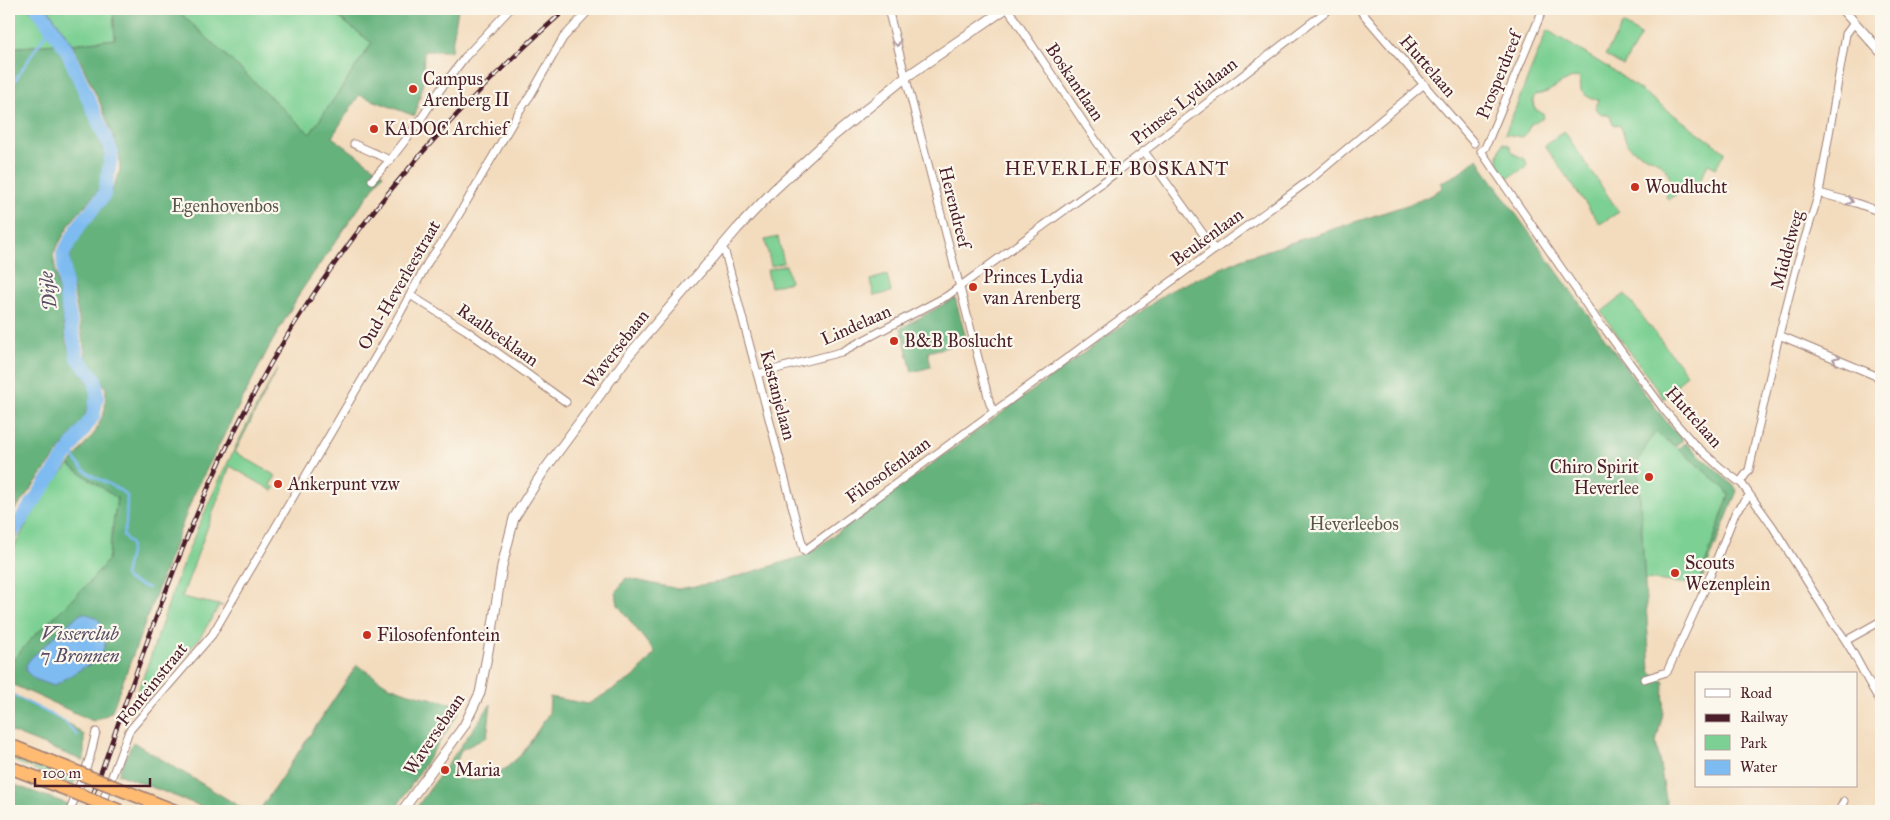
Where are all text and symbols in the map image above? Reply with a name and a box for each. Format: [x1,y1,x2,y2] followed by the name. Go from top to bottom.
[1471,25,1528,122] street label: Prosperdreef
[1395,30,1461,102] street label: Huttelaan
[891,38,902,47] one-way arrow
[1041,39,1109,125] street label: Boskantlaan
[1126,52,1242,149] street label: Prinses Lydialaan
[422,68,510,112] place label: Campus Arenberg II
[407,83,419,95] marker: Campus Arenberg II
[384,118,511,140] place label: KADOC Archief
[368,123,380,135] marker: KADOC Archief
[1005,157,1229,180] district label: HEVERLEE BOSKANT
[934,164,976,253] street label: Herendreef
[1645,176,1728,198] place label: Woudlucht
[1629,181,1641,193] marker: Woudlucht
[171,195,279,218] park label: Egenhovenbos
[1846,196,1854,206] one-way arrow
[1166,203,1248,271] street label: Beukenlaan
[1766,207,1809,292] street label: Middelweg
[353,216,445,354] street label: Oud-Heverleestraat
[982,266,1084,310] place label: Princes Lydia van Arenberg
[34,269,62,312] water label: Dijle
[967,281,979,293] marker: Princes Lydia van Arenberg
[453,299,543,371] street label: Raalbeeklaan
[818,300,895,350] street label: Lindelaan
[578,305,654,393] street label: Waversebaan
[904,330,1013,352] place label: B&B Boslucht
[888,335,900,347] marker: B&B Boslucht
[755,348,801,443] street label: Kastanjelaan
[1832,355,1841,366] one-way arrow
[1661,382,1727,452] street label: Huttelaan
[841,432,935,508] street label: Filosofenlaan
[1550,456,1640,499] place label: Chiro Spirit Heverlee
[1643,471,1655,483] marker: Chiro Spirit Heverlee
[287,473,400,495] place label: Ankerpunt vzw
[272,478,284,490] marker: Ankerpunt vzw
[1309,513,1399,535] park label: Heverleebos
[1685,552,1771,595] place label: Scouts Wezenplein
[1669,567,1681,579] marker: Scouts Wezenplein
[41,622,120,667] water label: Visserclub 7 Bronnen
[377,624,500,646] place label: Filosofenfontein
[361,629,373,641] marker: Filosofenfontein
[112,638,192,730] street label: Fonteinstraat
[1695,672,1858,788] legend
[1740,684,1772,702] text: Road
[399,689,470,779] street label: Waversebaan
[1740,708,1789,726] text: Railway
[1740,734,1767,752] text: Park
[35,755,150,787] scale bar
[1740,758,1777,776] text: Water
[455,759,501,781] place label: Maria
[42,764,82,782] text: 100 m
[439,764,451,776] marker: Maria

